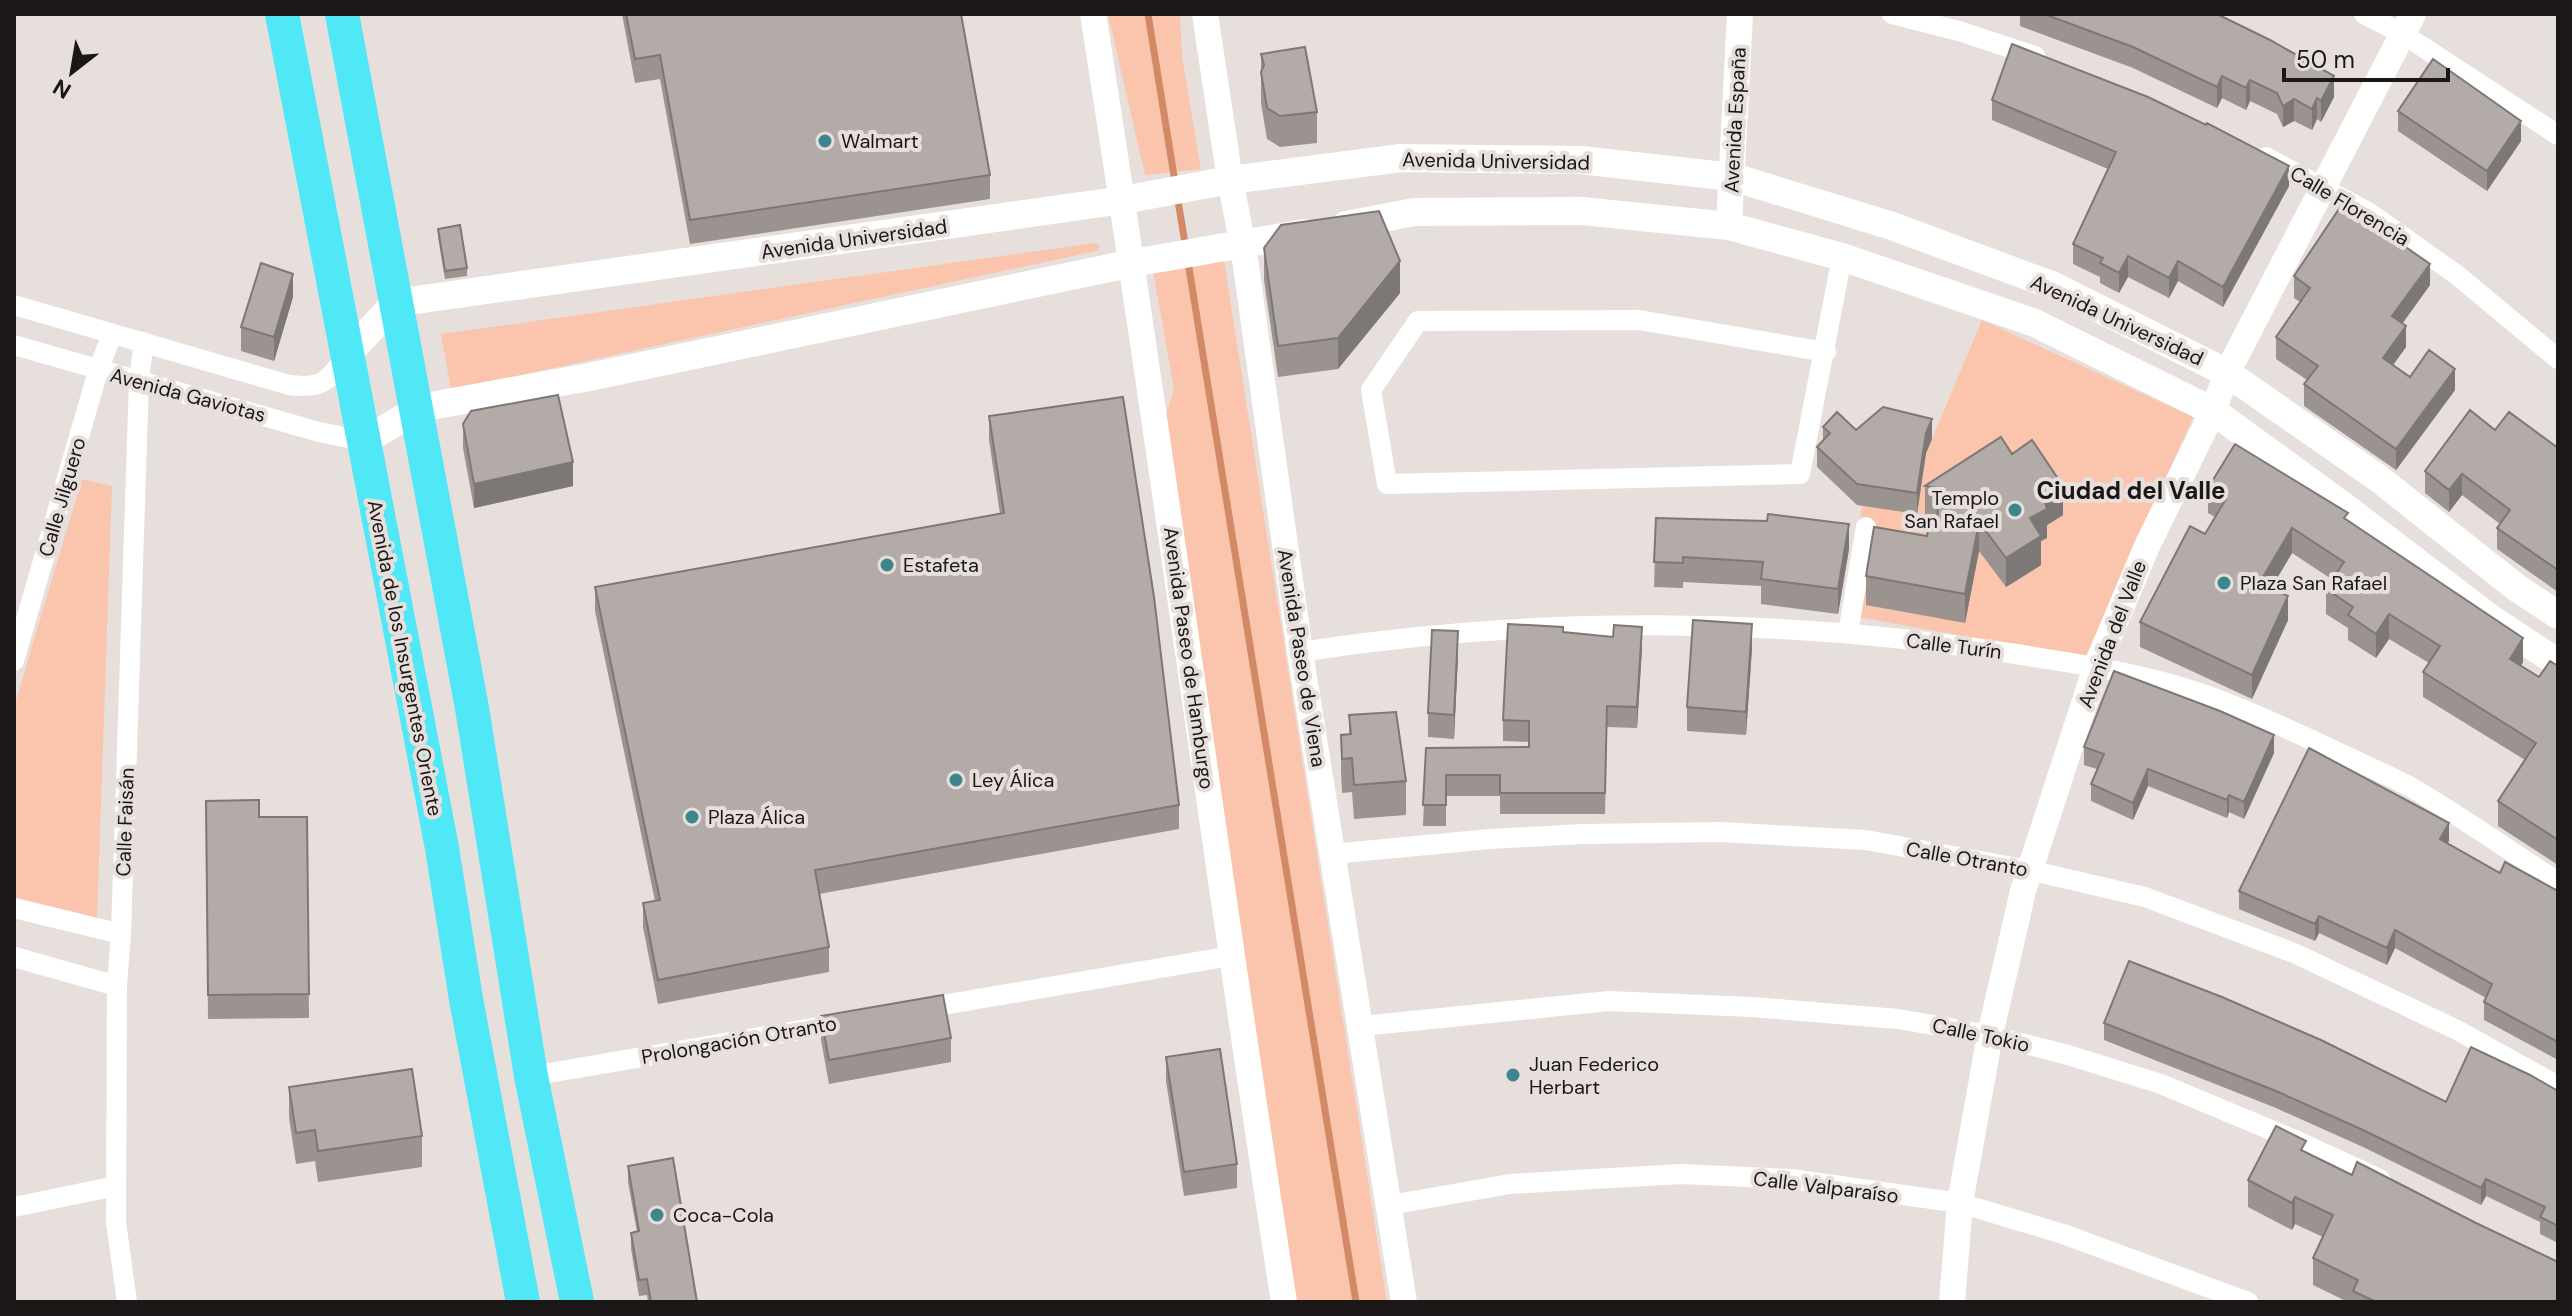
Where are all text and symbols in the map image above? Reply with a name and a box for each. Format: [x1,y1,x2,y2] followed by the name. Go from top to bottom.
[32,32,112,112] north arrow
[2284,32,2448,82] scale bar
[2296,44,2355,75] text: 50 m
[1718,47,1752,193] street label: Avenida España
[48,72,76,105] text: N
[841,128,919,154] place label: Walmart
[816,132,834,150] marker: Walmart
[1402,146,1590,176] street label: Avenida Universidad
[2286,160,2414,252] street label: Calle Florencia
[759,213,949,265] street label: Avenida Universidad
[2026,269,2208,371] street label: Avenida Universidad
[107,362,269,428] street label: Avenida Gaviotas
[33,434,91,560] street label: Calle Jilguero
[2036,475,2226,506] district label: Ciudad del Valle
[1904,485,1999,534] place label: Templo San Rafael
[362,498,448,818] street label: Avenida de los Insurgentes Oriente
[2006,501,2024,519] marker: Templo San Rafael
[1158,525,1220,791] street label: Avenida Paseo de Hamburgo
[1272,547,1332,769] street label: Avenida Paseo de Viena
[903,552,979,578] place label: Estafeta
[878,556,896,574] marker: Estafeta
[2072,557,2152,711] street label: Avenida del Valle
[2240,570,2387,596] place label: Plaza San Rafael
[2215,574,2233,592] marker: Plaza San Rafael
[1905,627,2003,665] street label: Calle Turín
[110,767,140,877] street label: Calle Faisán
[972,767,1054,793] place label: Ley Álica
[947,771,965,789] marker: Ley Álica
[708,804,805,830] place label: Plaza Álica
[683,808,701,826] marker: Plaza Álica
[1904,835,2030,883] street label: Calle Otranto
[639,1010,839,1070] street label: Prolongación Otranto
[1930,1012,2032,1058] street label: Calle Tokio
[1529,1051,1659,1100] place label: Juan Federico Herbart
[1504,1066,1522,1084] marker: Juan Federico Herbart
[1752,1165,1900,1209] street label: Calle Valparaíso
[673,1202,774,1228] place label: Coca-Cola
[648,1206,666,1224] marker: Coca-Cola

